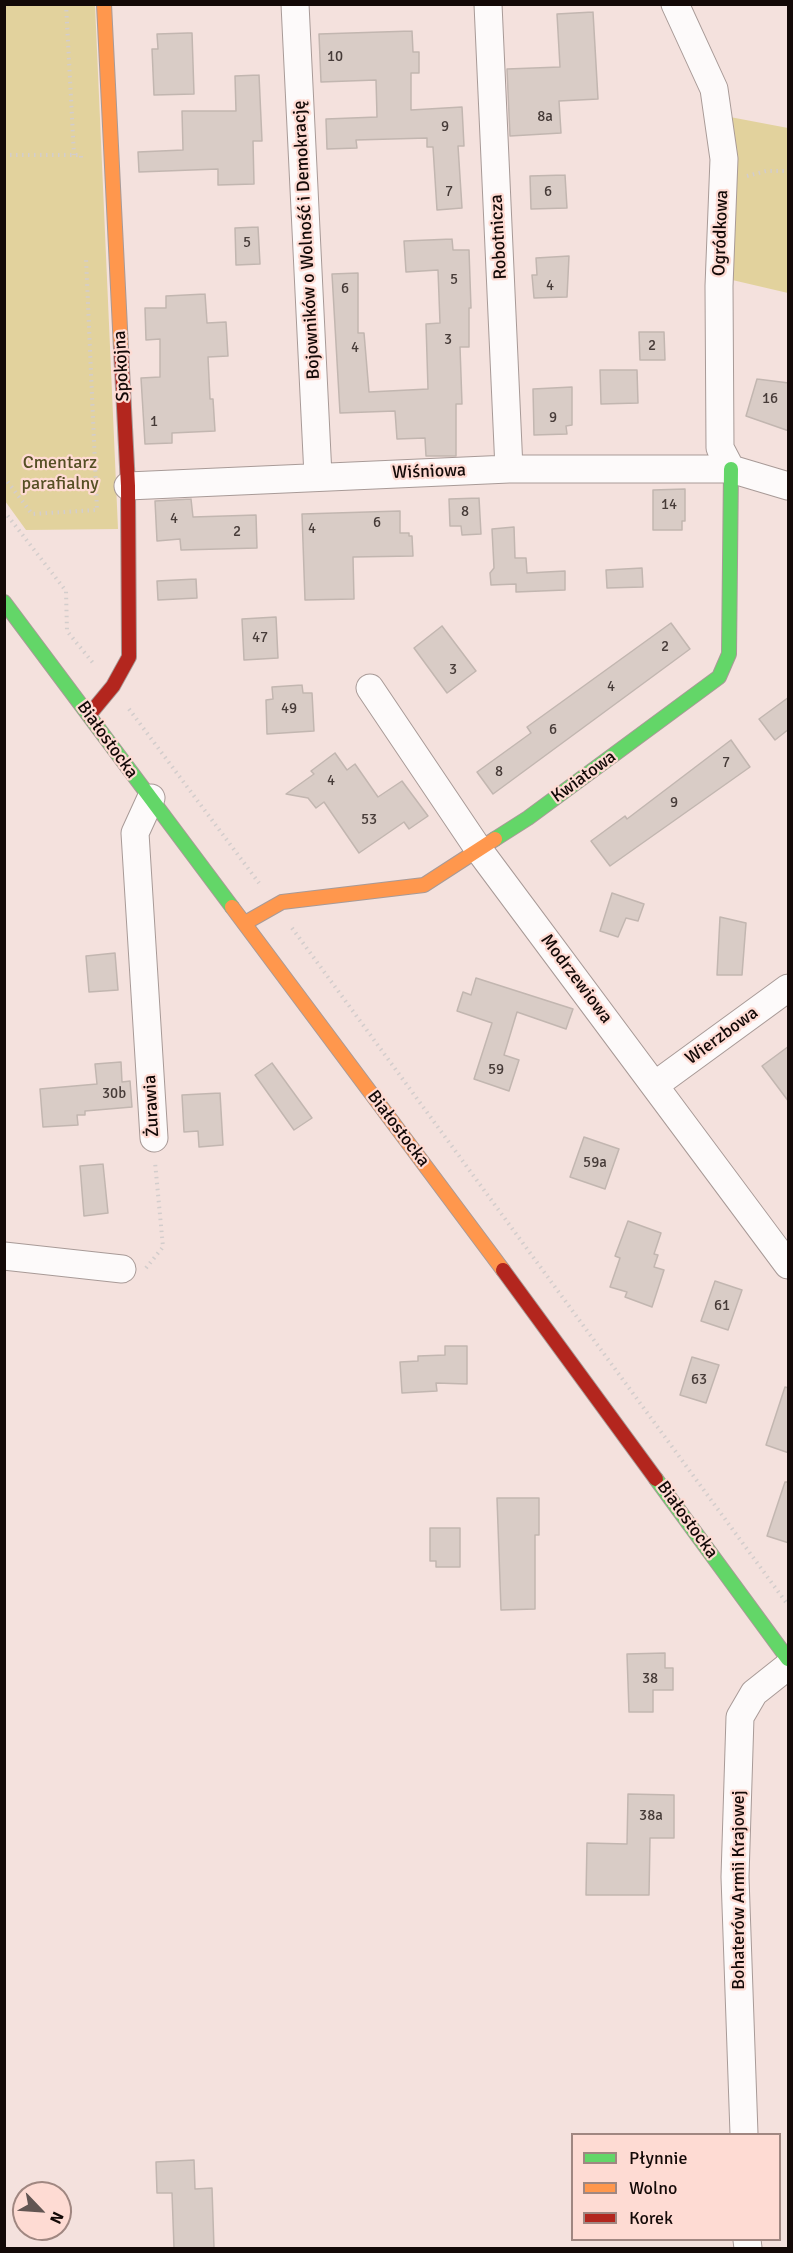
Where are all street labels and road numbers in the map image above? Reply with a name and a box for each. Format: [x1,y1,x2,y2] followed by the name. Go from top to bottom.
[289,100,325,380] street label: Bojowników o Wolność i Demokrację
[709,189,733,277] street label: Ogródkowa
[486,194,512,280] street label: Robotnicza
[109,330,135,402] street label: Spokojna
[392,460,466,484] street label: Wiśniowa
[72,697,142,783] street label: Białostocka
[547,746,621,808] street label: Kwiatowa
[535,930,617,1028] street label: Modrzewiowa
[681,1002,763,1070] street label: Wierzbowa
[140,1074,164,1138] street label: Żurawia
[362,1086,434,1172] street label: Białostocka
[652,1477,722,1563] street label: Białostocka
[728,1790,750,1990] street label: Bohaterów Armii Krajowej

